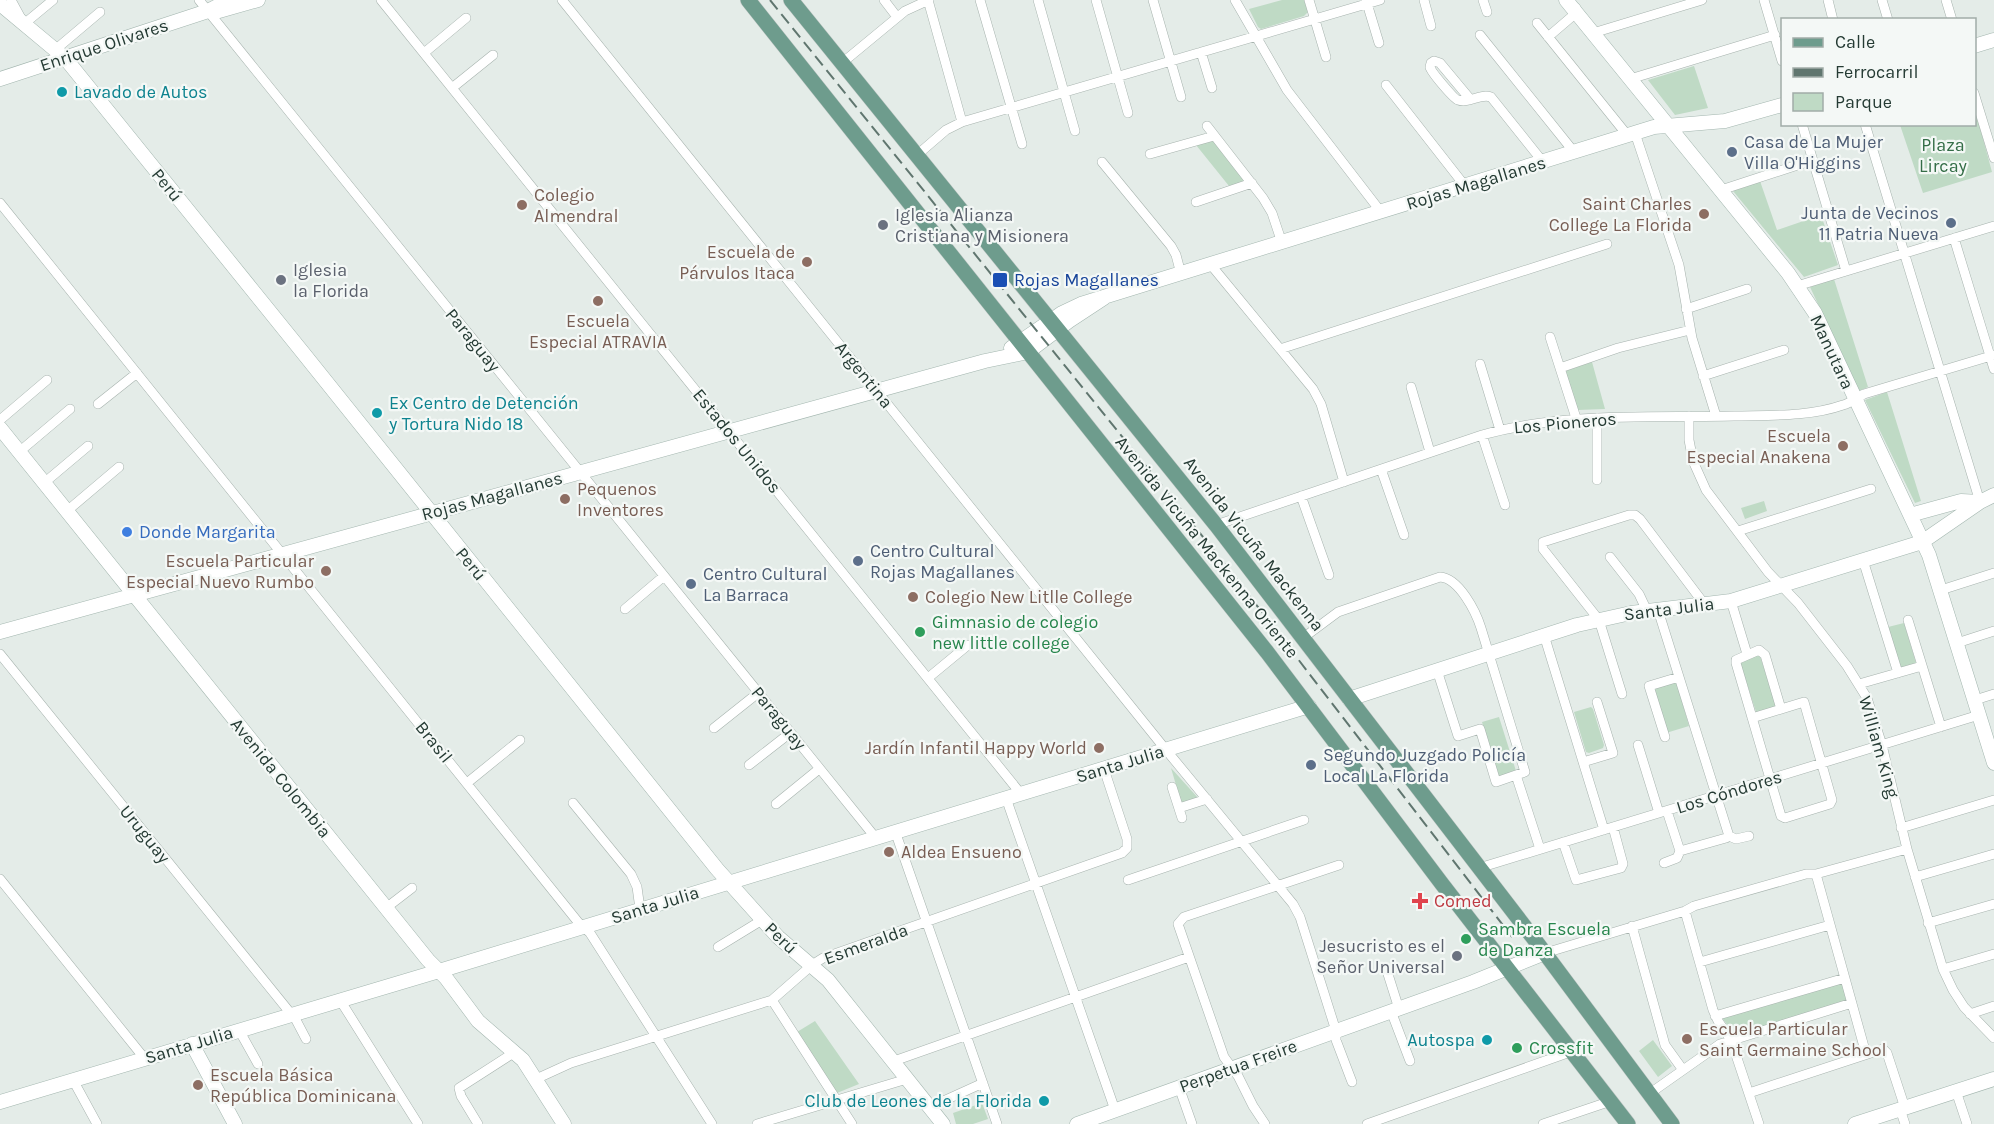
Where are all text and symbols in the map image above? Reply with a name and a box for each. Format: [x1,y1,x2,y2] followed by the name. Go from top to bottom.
[37,14,171,76] street label: Enrique Olivares
[1781,18,1976,126] legend
[1835,31,1875,53] text: Calle
[1835,61,1919,83] text: Ferrocarril
[74,81,208,103] place label: Lavado de Autos
[55,85,69,99] marker: Lavado de Autos
[1835,91,1892,113] text: Parque
[1744,131,1883,174] place label: Casa de La Mujer Villa O'Higgins
[1919,134,1968,177] park label: Plaza Lircay
[1725,145,1739,159] marker: Casa de La Mujer Villa O'Higgins
[1403,151,1549,215] street label: Rojas Magallanes
[147,164,187,206] street label: Perú
[534,184,618,227] place label: Colegio Almendral
[1549,193,1692,236] place label: Saint Charles College La Florida
[515,198,529,212] marker: Colegio Almendral
[1801,202,1939,245] place label: Junta de Vecinos 11 Patria Nueva
[895,204,1069,247] place label: Iglesia Alianza Cristiana y Misionera
[1697,207,1711,221] marker: Saint Charles College La Florida
[1944,216,1958,230] marker: Junta de Vecinos 11 Patria Nueva
[876,218,890,232] marker: Iglesia Alianza Cristiana y Misionera
[679,241,795,284] place label: Escuela de Párvulos Itaca
[800,255,814,269] marker: Escuela de Párvulos Itaca
[293,259,369,302] place label: Iglesia la Florida
[1014,269,1159,291] place label: Rojas Magallanes
[991,271,1009,289] marker: Rojas Magallanes
[274,273,288,287] marker: Iglesia la Florida
[591,294,605,308] marker: Escuela Especial ATRAVIA
[441,304,506,377] street label: Paraguay
[529,310,667,353] place label: Escuela Especial ATRAVIA
[1805,311,1859,393] street label: Manutara
[830,337,898,413] street label: Argentina
[688,384,786,498] street label: Estados Unidos
[388,392,579,435] place label: Ex Centro de Detención y Tortura Nido 18
[370,406,384,420] marker: Ex Centro de Detención y Tortura Nido 18
[1513,408,1617,438] street label: Los Pioneros
[1687,425,1831,468] place label: Escuela Especial Anakena
[1111,432,1303,662] street label: Avenida Vicuña Mackenna Oriente
[1836,439,1850,453] marker: Escuela Especial Anakena
[1179,452,1329,636] street label: Avenida Vicuña Mackenna
[419,467,565,525] street label: Rojas Magallanes
[577,478,664,521] place label: Pequenos Inventores
[558,492,572,506] marker: Pequenos Inventores
[139,521,276,543] place label: Donde Margarita
[120,525,134,539] marker: Donde Margarita
[870,540,1015,583] place label: Centro Cultural Rojas Magallanes
[451,543,491,585] street label: Perú
[126,550,314,593] place label: Escuela Particular Especial Nuevo Rumbo
[851,554,865,568] marker: Centro Cultural Rojas Magallanes
[703,563,828,606] place label: Centro Cultural La Barraca
[319,564,333,578] marker: Escuela Particular Especial Nuevo Rumbo
[684,577,698,591] marker: Centro Cultural La Barraca
[925,586,1132,608] place label: Colegio New Litlle College
[906,590,920,604] marker: Colegio New Litlle College
[1622,593,1716,625] street label: Santa Julia
[932,611,1098,654] place label: Gimnasio de colegio new little college
[913,625,927,639] marker: Gimnasio de colegio new little college
[747,682,812,755] street label: Paraguay
[1854,693,1904,801] street label: William King
[226,714,336,842] street label: Avenida Colombia
[411,717,457,767] street label: Brasil
[865,737,1087,759] place label: Jardín Infantil Happy World
[1073,740,1167,788] street label: Santa Julia
[1092,741,1106,755] marker: Jardín Infantil Happy World
[1323,744,1526,787] place label: Segundo Juzgado Policía Local La Florida
[1304,758,1318,772] marker: Segundo Juzgado Policía Local La Florida
[1673,765,1785,819] street label: Los Cóndores
[115,800,175,868] street label: Uruguay
[901,841,1022,863] place label: Aldea Ensueno
[882,845,896,859] marker: Aldea Ensueno
[608,881,702,929] street label: Santa Julia
[1434,890,1492,912] place label: Comed
[1411,892,1429,910] marker: Comed
[760,917,802,959] street label: Perú
[1478,918,1611,961] place label: Sambra Escuela de Danza
[821,919,911,969] street label: Esmeralda
[1459,932,1473,946] marker: Sambra Escuela de Danza
[1316,935,1445,978] place label: Jesucristo es el Señor Universal
[1450,949,1464,963] marker: Jesucristo es el Señor Universal
[1699,1018,1887,1061] place label: Escuela Particular Saint Germaine School
[142,1021,236,1069] street label: Santa Julia
[1407,1029,1475,1051] place label: Autospa
[1680,1032,1694,1046] marker: Escuela Particular Saint Germaine School
[1480,1033,1494,1047] marker: Autospa
[1176,1035,1300,1097] street label: Perpetua Freire
[1529,1037,1594,1059] place label: Crossfit
[1510,1041,1524,1055] marker: Crossfit
[210,1064,396,1107] place label: Escuela Básica República Dominicana
[191,1078,205,1092] marker: Escuela Básica República Dominicana
[804,1090,1032,1112] place label: Club de Leones de la Florida
[1037,1094,1051,1108] marker: Club de Leones de la Florida

